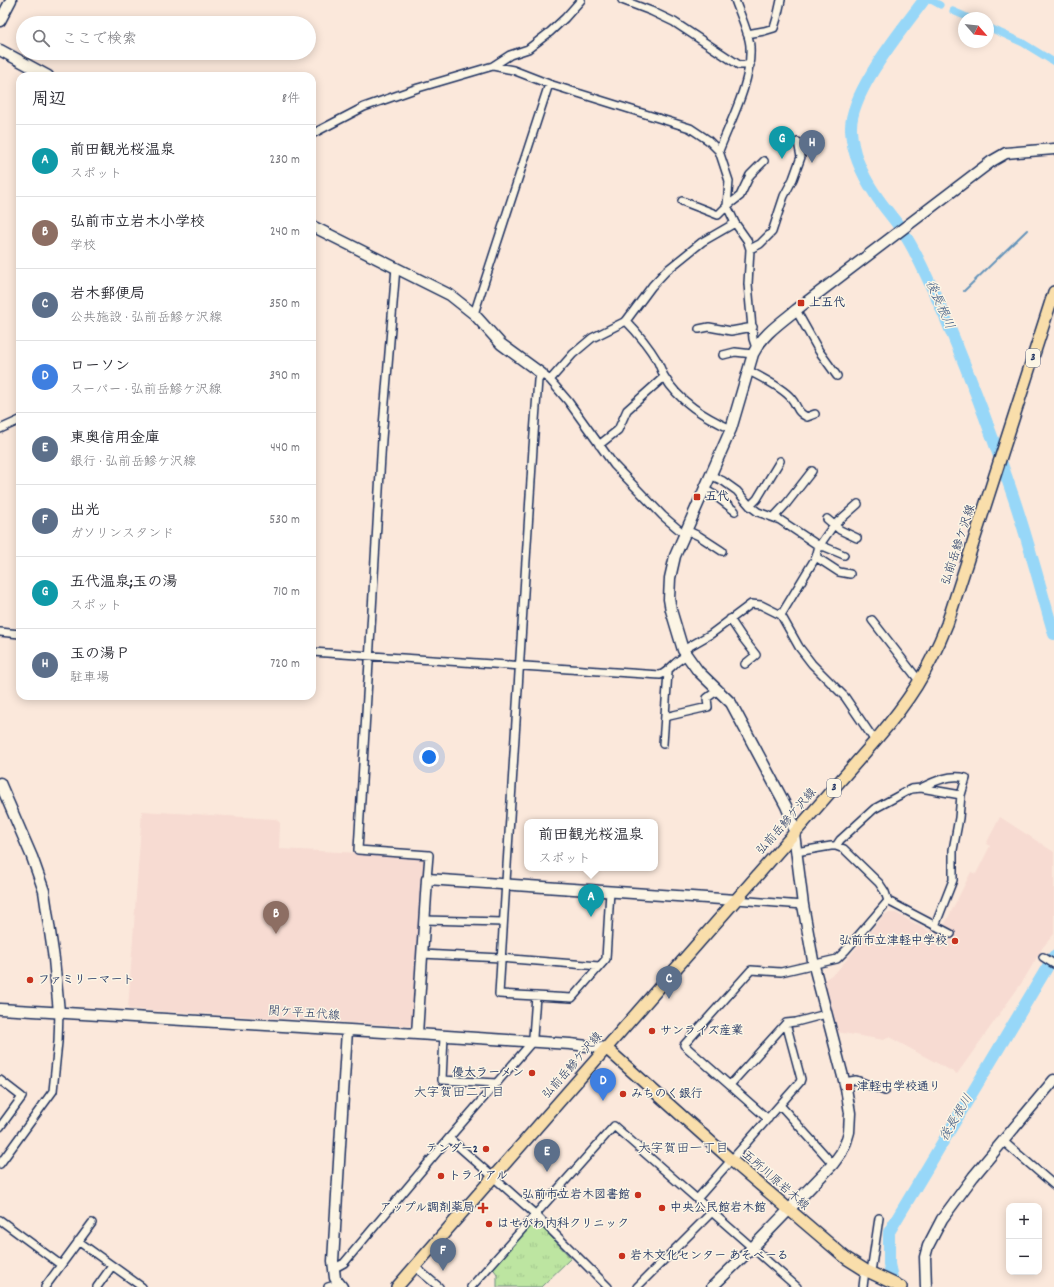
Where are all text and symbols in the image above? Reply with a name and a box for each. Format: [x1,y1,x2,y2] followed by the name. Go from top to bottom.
[958,12,994,48] north arrow
[16,16,316,60] search box
[30,27,52,49] icon: search
[62,29,137,51] text: ここで検索
[32,89,66,113] text: 周辺
[282,90,300,109] text: 8件
[769,126,795,159] pin: G
[799,130,825,163] pin: H
[70,140,175,162] text: 前田観光桜温泉
[41,151,49,170] text: A
[270,151,300,170] text: 230 m
[70,165,122,184] text: スポット
[70,212,205,234] text: 弘前市立岩木小学校
[42,223,48,242] text: B
[270,223,300,242] text: 240 m
[70,237,96,256] text: 学校
[920,277,958,333] water label: 後長根川
[70,284,145,306] text: 岩木郵便局
[42,295,48,314] text: C
[269,295,300,314] text: 350 m
[809,295,845,312] place label: 上五代
[796,298,806,308] marker: 上五代
[70,309,222,328] text: 公共施設 · 弘前岳鰺ケ沢線
[1026,349,1040,367] road number: 3
[70,356,130,378] text: ローソン
[42,367,48,386] text: D
[269,367,300,386] text: 390 m
[70,381,221,400] text: スーパー · 弘前岳鰺ケ沢線
[70,428,160,450] text: 東奥信用金庫
[42,439,48,458] text: E
[270,439,300,458] text: 440 m
[70,453,196,472] text: 銀行 · 弘前岳鰺ケ沢線
[705,489,729,506] place label: 五代
[692,492,702,502] marker: 五代
[70,500,100,522] text: 出光
[938,502,980,588] street label: 弘前岳鰺ケ沢線
[42,511,48,530] text: F
[269,511,300,530] text: 530 m
[70,525,174,544] text: ガソリンスタンド
[70,572,177,594] text: 五代温泉;玉の湯
[42,583,48,602] text: G
[273,583,300,602] text: 710 m
[70,597,122,616] text: スポット
[70,644,130,666] text: 玉の湯Ｐ
[42,655,48,674] text: H
[270,655,300,674] text: 720 m
[70,669,109,688] text: 駐車場
[419,747,439,767] your location
[827,779,841,797] road number: 3
[753,785,821,859] street label: 弘前岳鰺ケ沢線
[524,819,658,871] popup
[538,825,644,847] text: 前田観光桜温泉
[538,850,591,869] text: スポット
[578,884,604,917] pin: A
[263,901,289,934] pin: B
[839,933,947,950] place label: 弘前市立津軽中学校
[950,936,960,946] marker: 弘前市立津軽中学校
[656,966,682,999] pin: C
[38,972,134,989] place label: ファミリーマート
[25,975,35,985] marker: ファミリーマート
[267,1003,341,1025] street label: 関ケ平五代線
[660,1023,743,1040] place label: サンライズ産業
[647,1026,657,1036] marker: サンライズ産業
[539,1029,607,1103] street label: 弘前岳鰺ケ沢線
[452,1065,524,1082] place label: 優太ラーメン
[527,1068,537,1078] marker: 優太ラーメン
[590,1068,616,1101] pin: D
[857,1079,941,1096] place label: 津軽中学校通り
[844,1082,854,1092] marker: 津軽中学校通り
[413,1084,505,1103] district label: 大字賀田二丁目
[631,1086,703,1103] place label: みちのく銀行
[618,1089,628,1099] marker: みちのく銀行
[935,1091,979,1145] water label: 後長根川
[534,1139,560,1172] pin: E
[637,1140,729,1159] district label: 大字賀田一丁目
[426,1141,478,1158] place label: テンダー2
[481,1144,491,1154] marker: テンダー2
[738,1147,812,1215] street label: 五所川原岩木線
[449,1168,508,1185] place label: トライアル
[436,1171,446,1181] marker: トライアル
[522,1187,630,1204] place label: 弘前市立岩木図書館
[633,1190,643,1200] marker: 弘前市立岩木図書館
[380,1200,475,1217] place label: アップル調剤薬局
[670,1200,766,1217] place label: 中央公民館岩木館
[478,1203,488,1213] marker: アップル調剤薬局
[657,1203,667,1213] marker: 中央公民館岩木館
[1006,1203,1042,1275] map controls
[1006,1203,1042,1239] button: +
[497,1216,629,1233] place label: はせがわ内科クリニック
[484,1219,494,1229] marker: はせがわ内科クリニック
[430,1238,456,1271] pin: F
[1006,1239,1042,1275] button: −
[630,1248,789,1265] place label: 岩木文化センター あそべーる
[617,1251,627,1261] marker: 岩木文化センター あそべーる

